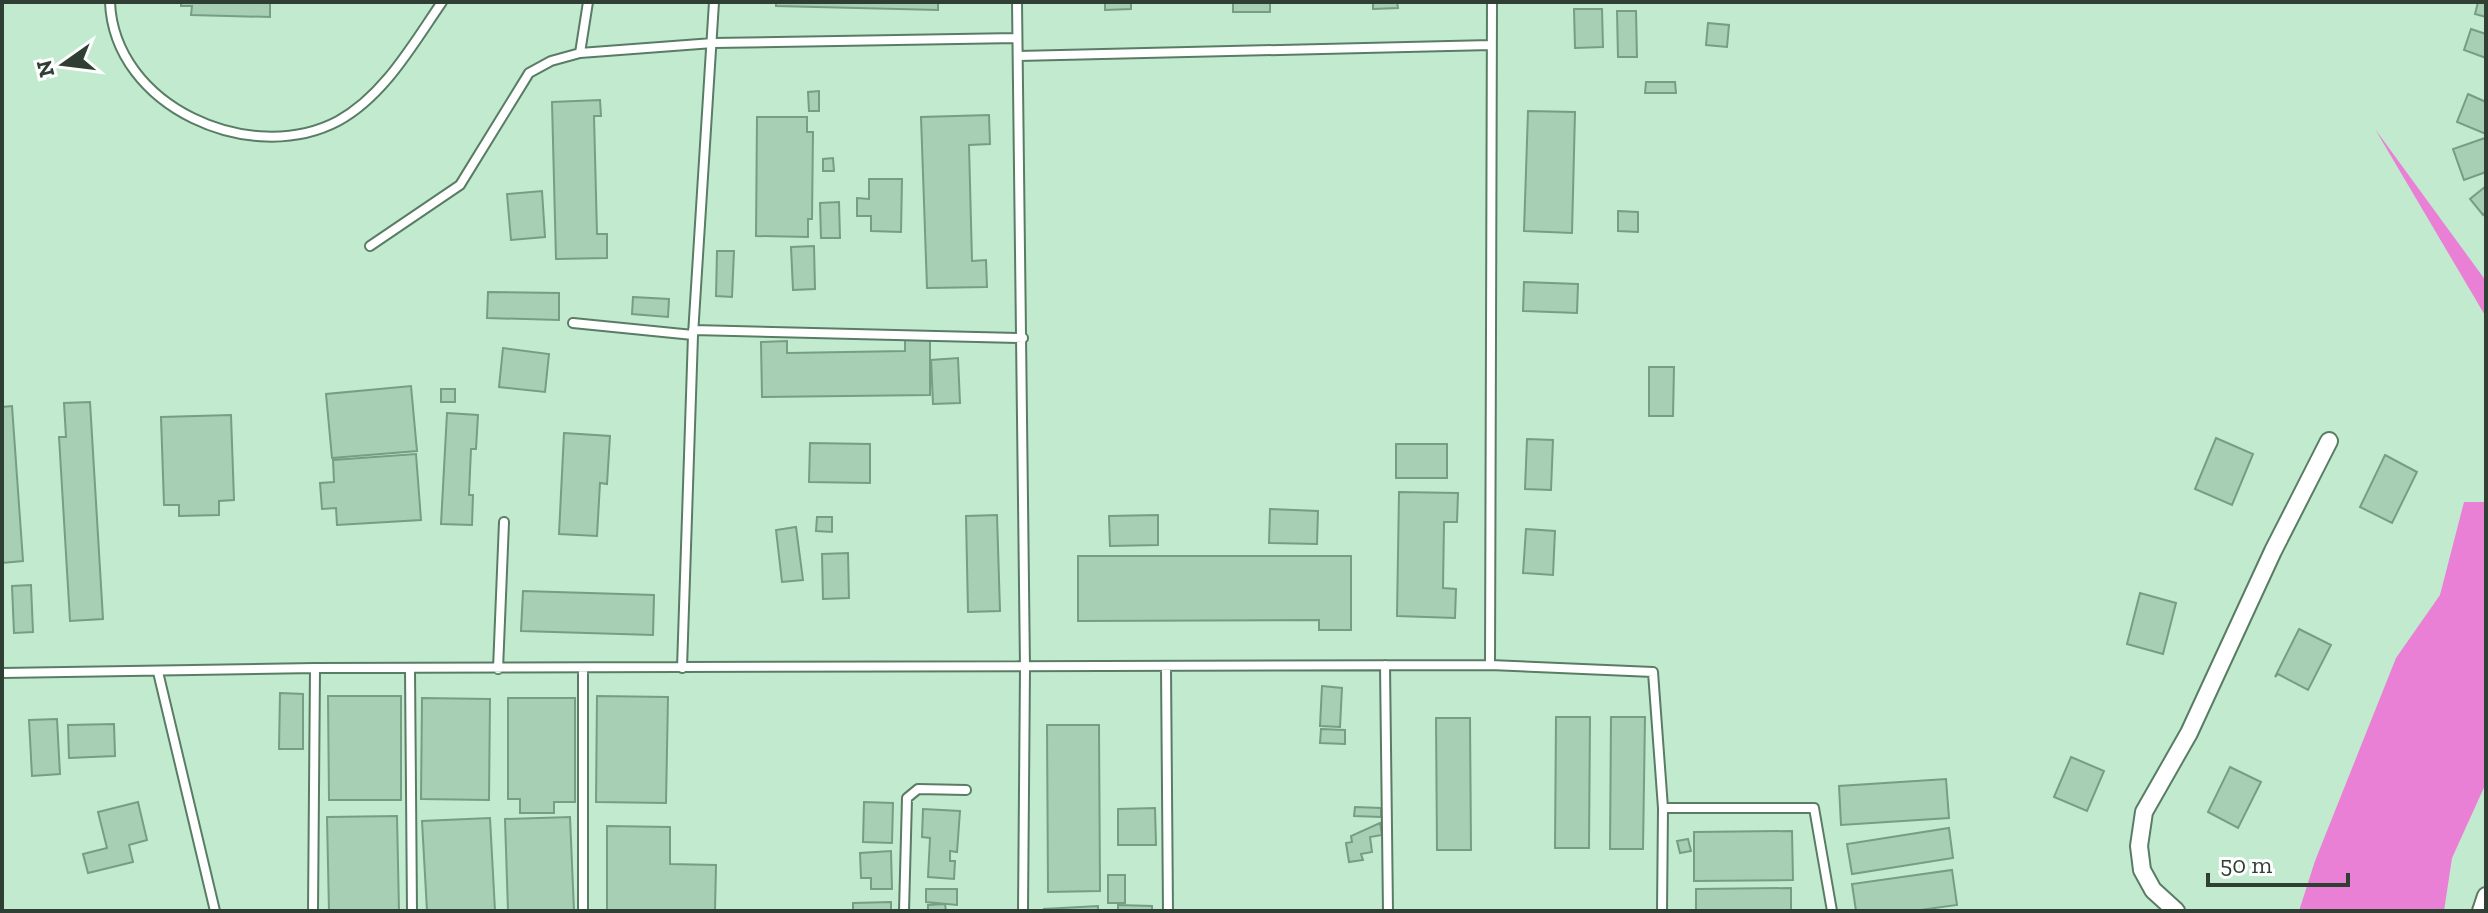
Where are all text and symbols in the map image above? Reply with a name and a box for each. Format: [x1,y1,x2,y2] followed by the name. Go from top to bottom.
[24,24,104,104] north arrow
[30,57,60,80] text: N
[2208,837,2348,887] scale bar
[2220,850,2273,879] text: 50 m

